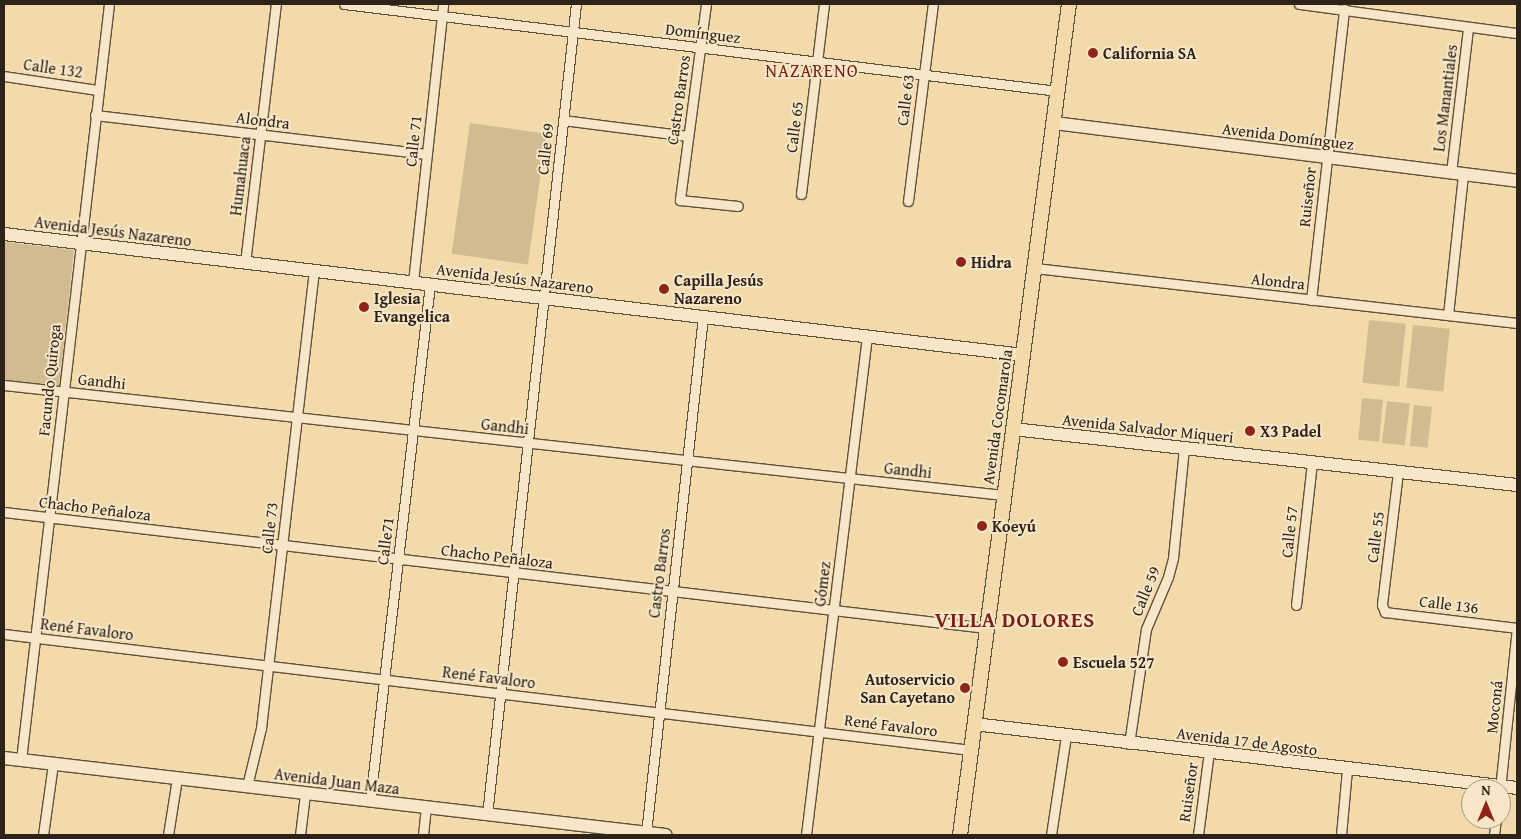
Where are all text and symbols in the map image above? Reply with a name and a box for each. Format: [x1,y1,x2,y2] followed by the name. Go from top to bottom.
[664,19,742,47] street label: Domínguez
[1103,43,1196,63] place label: California SA
[1429,43,1461,153] street label: Los Manantiales
[1087,47,1099,59] marker: California SA
[22,54,84,82] street label: Calle 132
[662,54,694,146] street label: Castro Barros
[764,60,860,82] district label: NAZARENO
[892,73,918,127] street label: Calle 63
[781,100,807,154] street label: Calle 65
[235,107,291,133] street label: Alondra
[401,114,425,168] street label: Calle 71
[1221,118,1355,154] street label: Avenida Domínguez
[533,122,557,176] street label: Calle 69
[226,135,254,217] street label: Humahuaca
[1294,166,1320,228] street label: Ruiseñor
[33,212,193,250] street label: Avenida Jesús Nazareno
[971,252,1012,272] place label: Hidra
[955,256,967,268] marker: Hidra
[435,259,595,297] street label: Avenida Jesús Nazareno
[1250,269,1306,293] street label: Alondra
[674,270,763,308] place label: Capilla Jesús Nazareno
[658,283,670,295] marker: Capilla Jesús Nazareno
[374,288,450,326] place label: Iglesia Evangelica
[358,301,370,313] marker: Iglesia Evangelica
[34,323,64,437] street label: Facundo Quiroga
[978,348,1016,486] street label: Avenida Cocomarola
[77,369,127,393] street label: Gandhi
[1061,409,1235,447] street label: Avenida Salvador Miqueri
[480,414,530,438] street label: Gandhi
[1260,421,1321,441] place label: X3 Padel
[1244,425,1256,437] marker: X3 Padel
[883,458,933,482] street label: Gandhi
[38,492,152,524] street label: Chacho Peñaloza
[257,501,281,555] street label: Calle 73
[1277,505,1301,559] street label: Calle 57
[1362,510,1388,564] street label: Calle 55
[373,516,397,566] street label: Calle71
[992,516,1036,536] place label: Koeyú
[976,520,988,532] marker: Koeyú
[644,527,674,619] street label: Castro Barros
[440,540,554,572] street label: Chacho Peñaloza
[810,560,834,608] street label: Gómez
[1126,563,1164,619] street label: Calle 59
[1418,591,1480,617] street label: Calle 136
[933,607,1097,633] district label: VILLA DOLORES
[39,614,135,644] street label: René Favaloro
[1073,652,1154,672] place label: Escuela 527
[1057,656,1069,668] marker: Escuela 527
[441,662,537,692] street label: René Favaloro
[860,669,955,707] place label: Autoservicio San Cayetano
[1482,680,1506,734] street label: Moconá
[959,682,971,694] marker: Autoservicio San Cayetano
[843,710,939,740] street label: René Favaloro
[1176,723,1318,759] street label: Avenida 17 de Agosto
[1174,761,1202,823] street label: Ruiseñor
[273,764,401,798] street label: Avenida Juan Maza
[1461,779,1511,829] north arrow
[1481,780,1491,800] text: N

